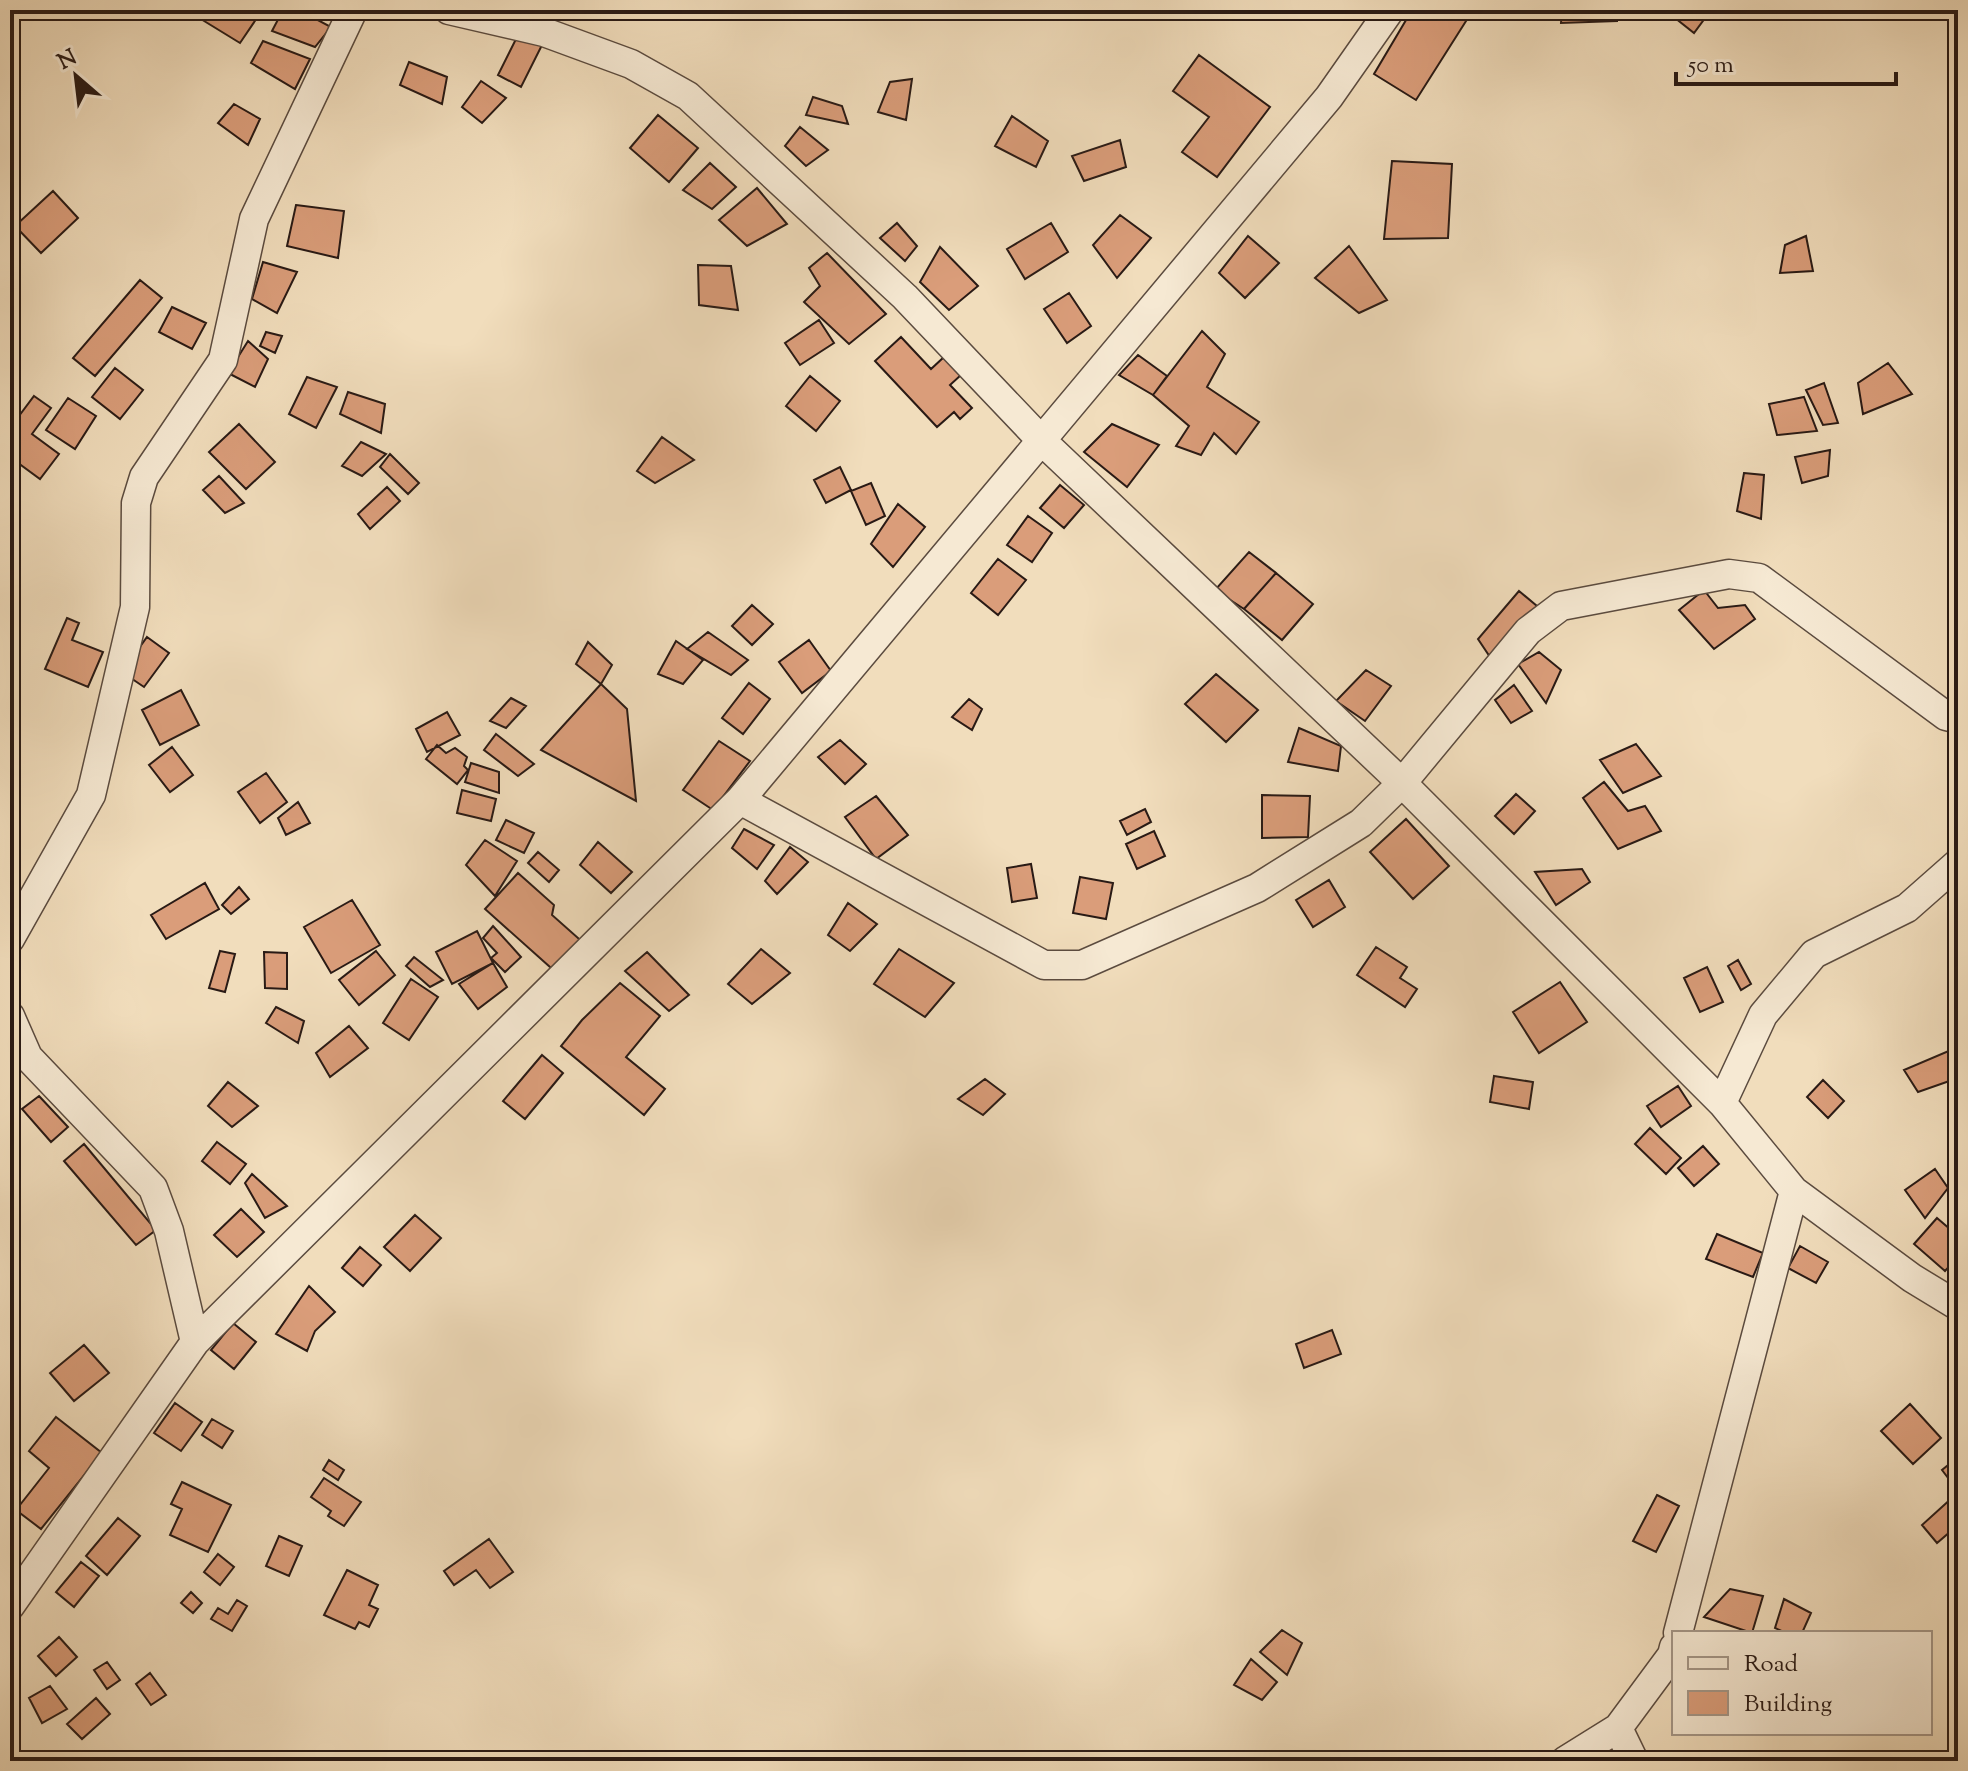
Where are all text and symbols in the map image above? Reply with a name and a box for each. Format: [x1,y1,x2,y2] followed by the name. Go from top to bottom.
[36,36,116,116] north arrow
[1676,36,1896,86] scale bar
[53,43,84,79] text: N
[1686,49,1734,83] text: 50 m
[1672,1631,1932,1735] legend
[1744,1648,1798,1682] text: Road
[1744,1688,1833,1722] text: Building

